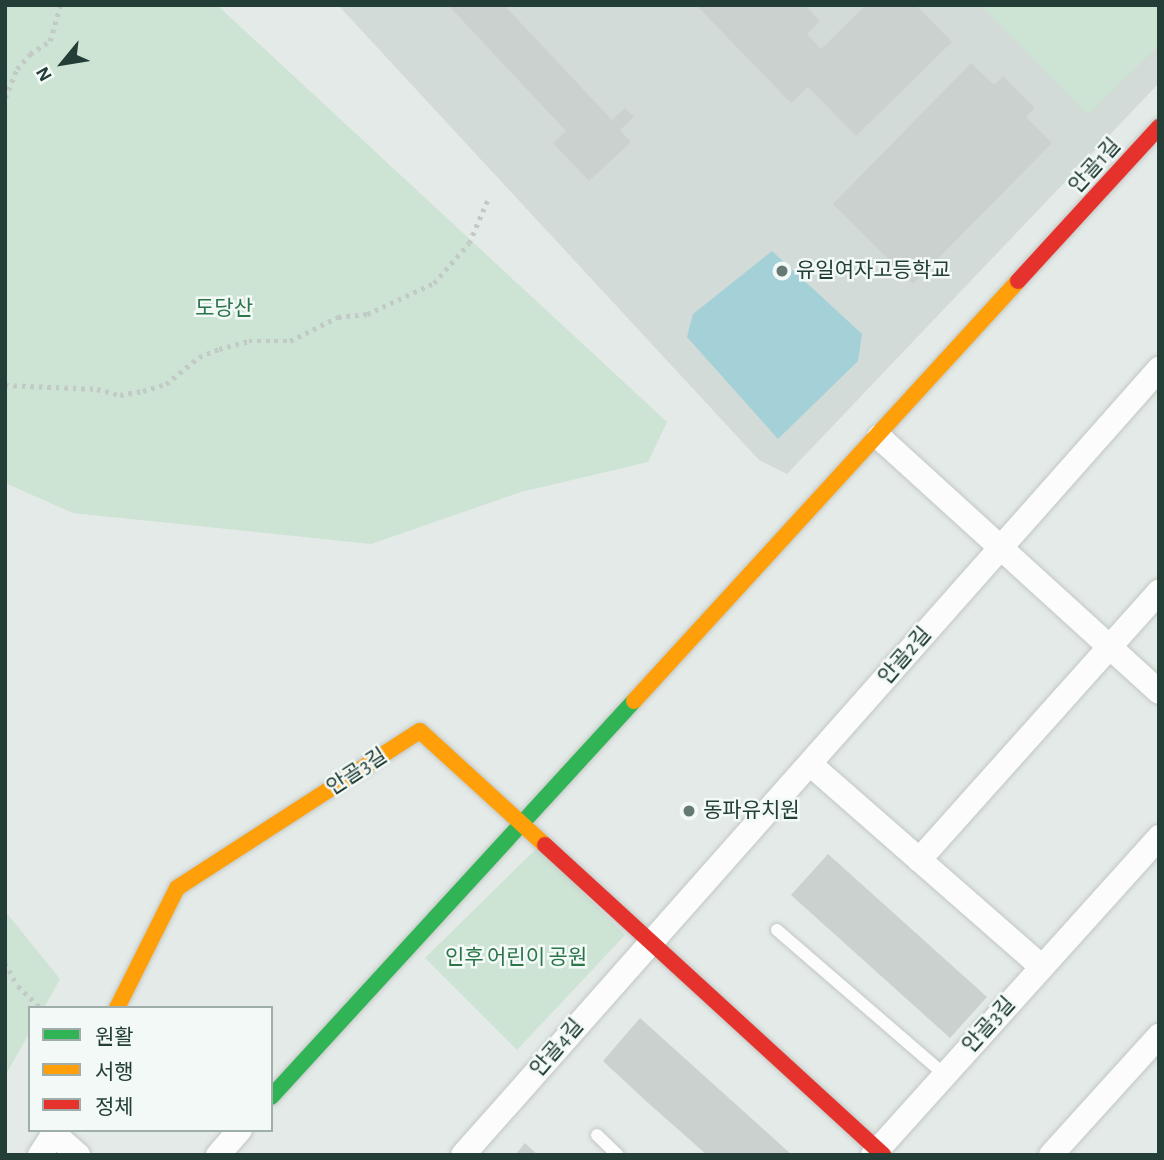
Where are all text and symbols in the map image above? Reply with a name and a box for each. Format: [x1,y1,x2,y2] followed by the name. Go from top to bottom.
[28,28,98,98] north arrow
[33,63,56,84] text: N
[1064,133,1126,199] street label: 안골1길
[796,258,951,284] place label: 유일여자고등학교
[774,263,790,279] marker: 유일여자고등학교
[195,296,253,322] park label: 도당산
[873,622,937,690] street label: 안골2길
[322,743,392,801] street label: 안골3길
[703,798,800,824] place label: 동파유치원
[681,803,697,819] marker: 동파유치원
[445,945,587,971] park label: 인후 어린이 공원
[957,992,1021,1058] street label: 안골3길
[28,1006,273,1132] legend
[525,1014,589,1082] street label: 안골4길
[95,1027,134,1048] text: 원활
[95,1062,134,1083] text: 서행
[95,1097,134,1118] text: 정체

